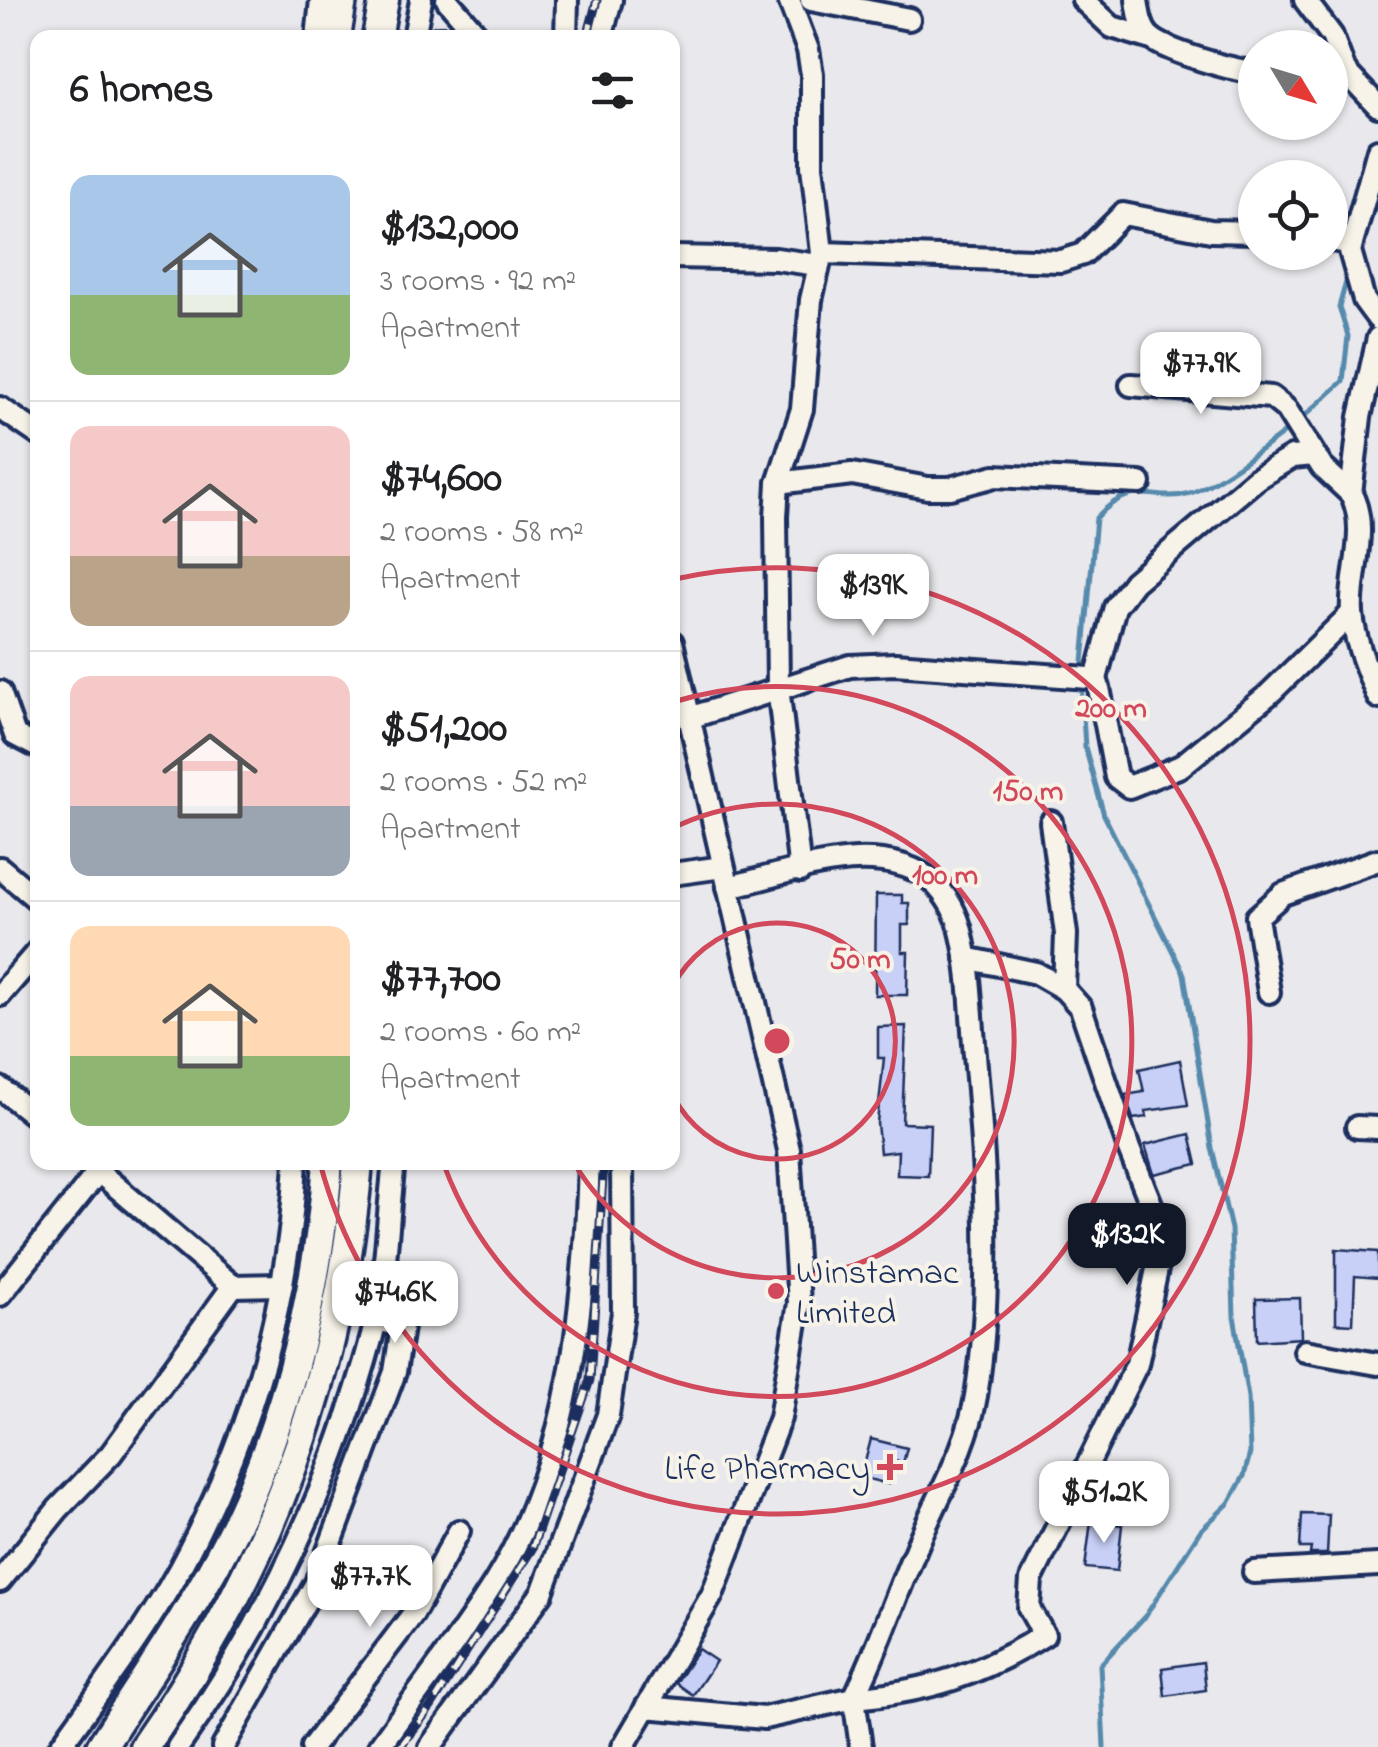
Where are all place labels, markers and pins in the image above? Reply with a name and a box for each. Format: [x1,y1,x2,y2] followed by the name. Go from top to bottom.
[1120,332,1282,417] pin: $77.9K
[803,554,943,639] pin: $139K
[759,1023,795,1059] centre of rings
[1057,1203,1197,1288] pin: $132K
[796,1249,959,1340] place label: Winstamac Limited
[314,1261,476,1346] pin: $74.6K
[765,1280,787,1302] marker: Winstamac Limited
[664,1445,870,1496] place label: Life Pharmacy
[879,1456,901,1478] marker: Life Pharmacy
[1023,1461,1185,1546] pin: $51.2K
[289,1545,451,1630] pin: $77.7K

